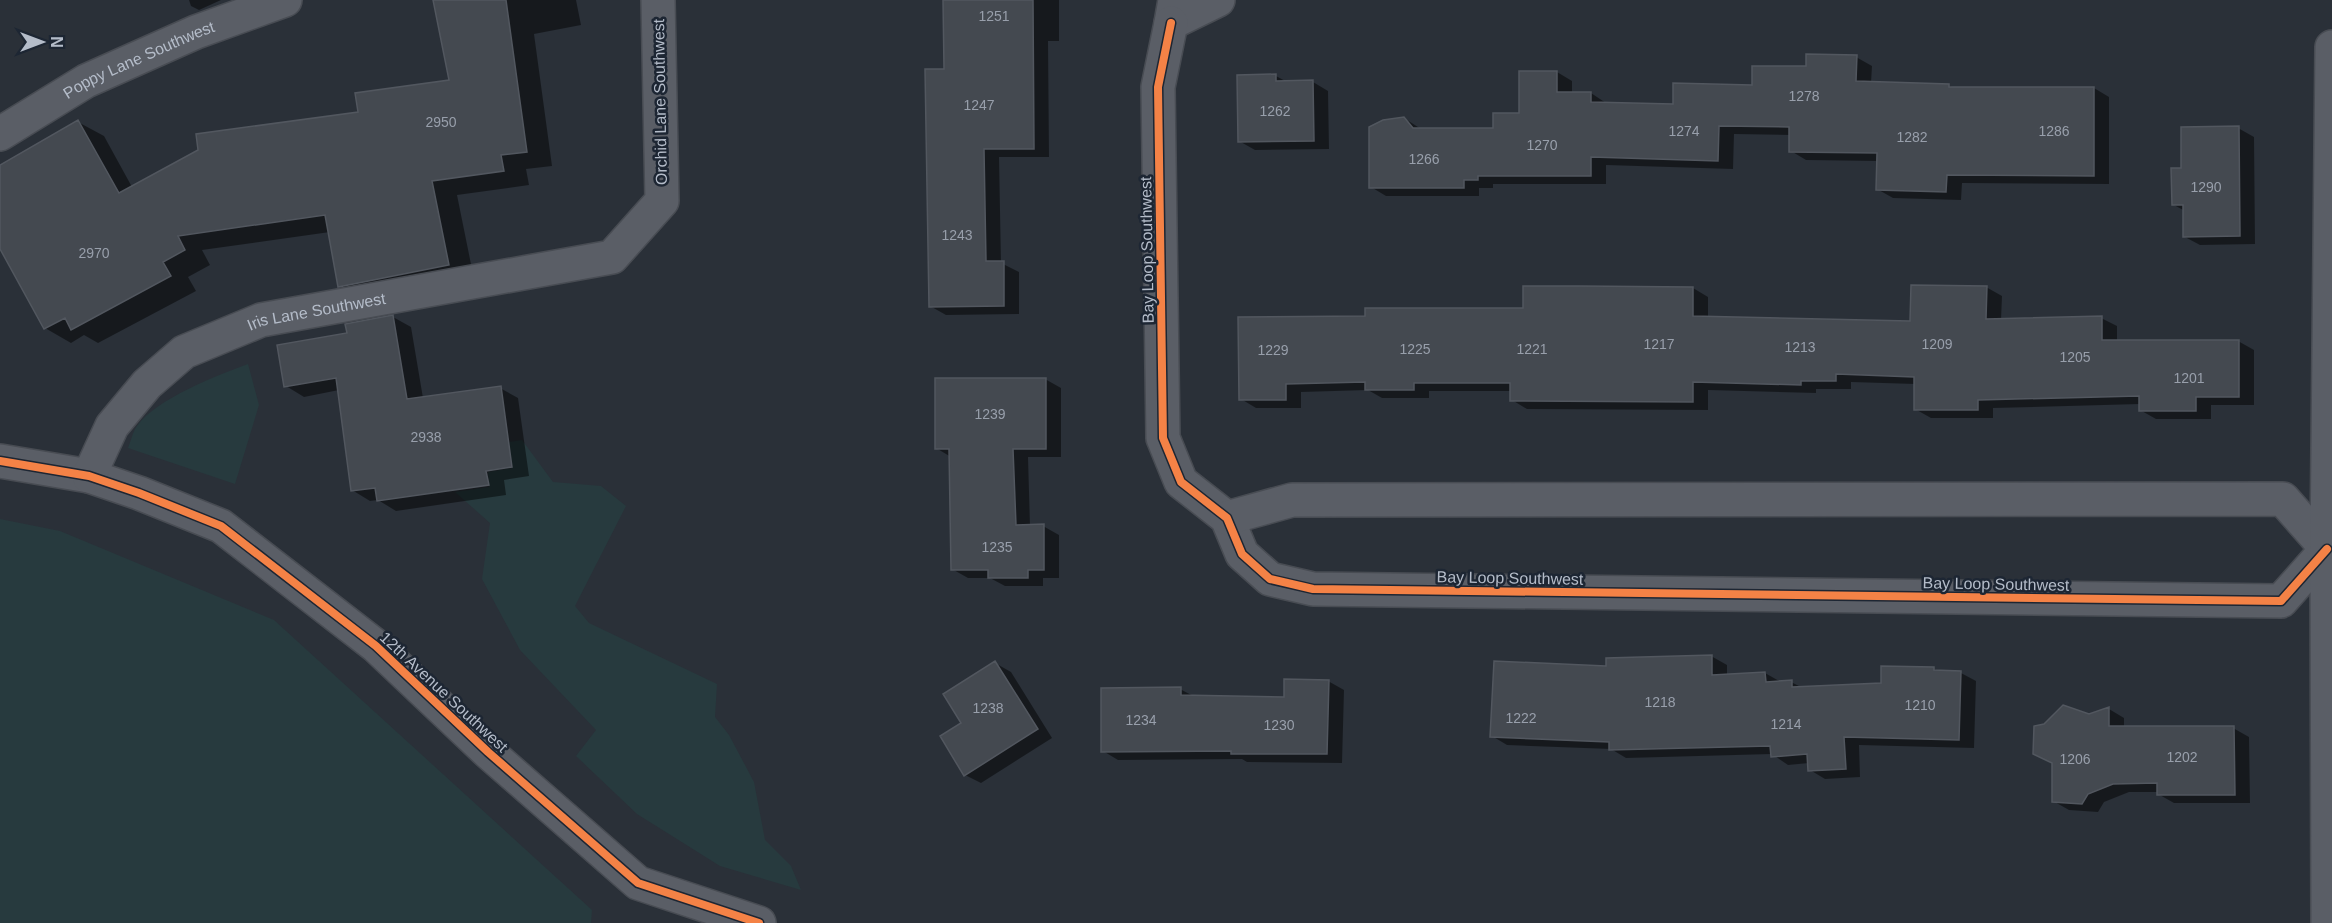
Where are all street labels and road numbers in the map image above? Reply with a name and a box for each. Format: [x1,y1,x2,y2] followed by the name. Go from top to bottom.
[60,17,217,102] street label: Poppy Lane Southwest
[650,18,670,185] street label: Orchid Lane Southwest
[1137,176,1157,324] street label: Bay Loop Southwest
[245,289,387,333] street label: Iris Lane Southwest
[1436,568,1584,588] street label: Bay Loop Southwest
[1922,574,2070,594] street label: Bay Loop Southwest
[377,629,512,756] street label: 12th Avenue Southwest

